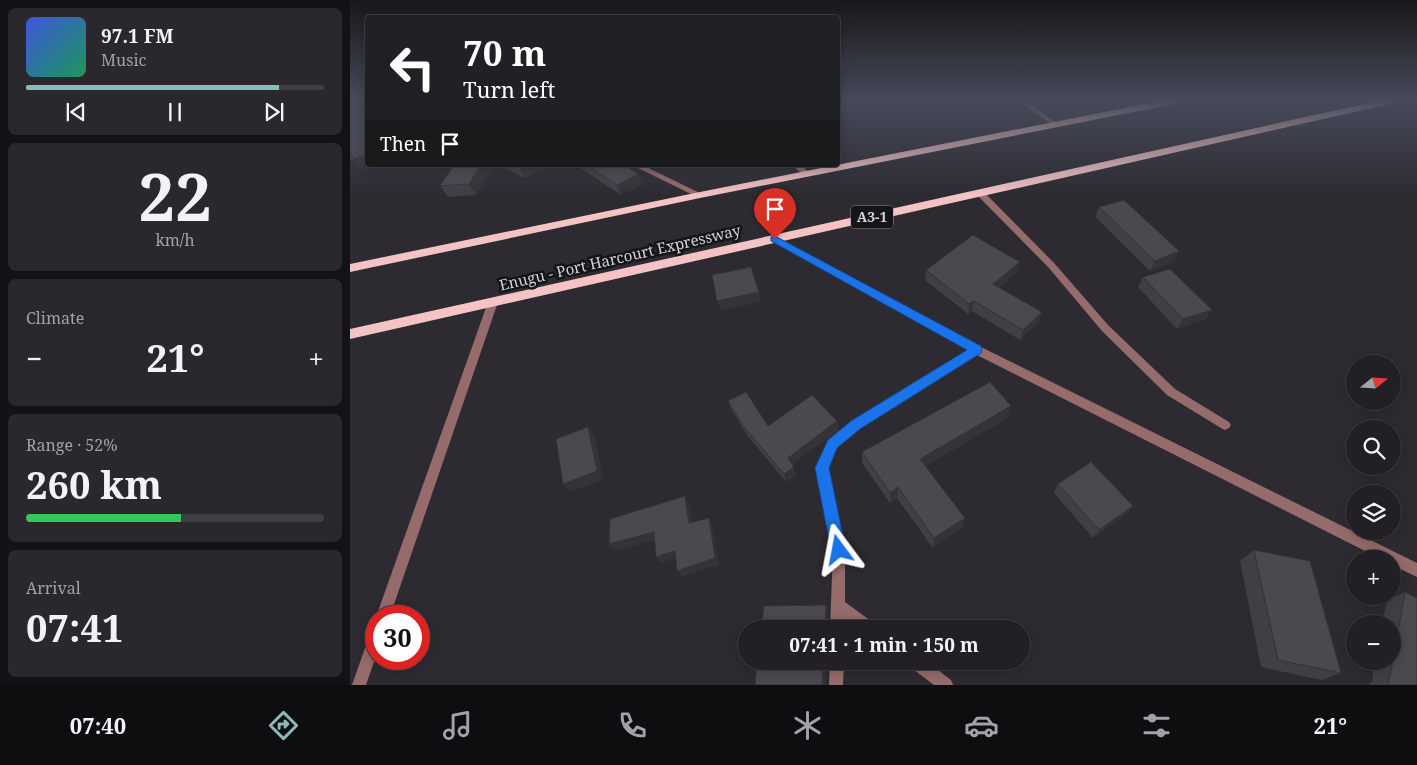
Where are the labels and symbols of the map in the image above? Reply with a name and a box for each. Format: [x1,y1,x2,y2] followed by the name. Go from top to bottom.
[754,188,796,239] pin
[851,206,893,228] road number: A3-1
[497,219,743,295] street label: Enugu - Port Harcourt Expressway
[1346,355,1401,410] north arrow
[812,523,864,575] position arrow
[365,605,430,670] speed limit sign: 30

